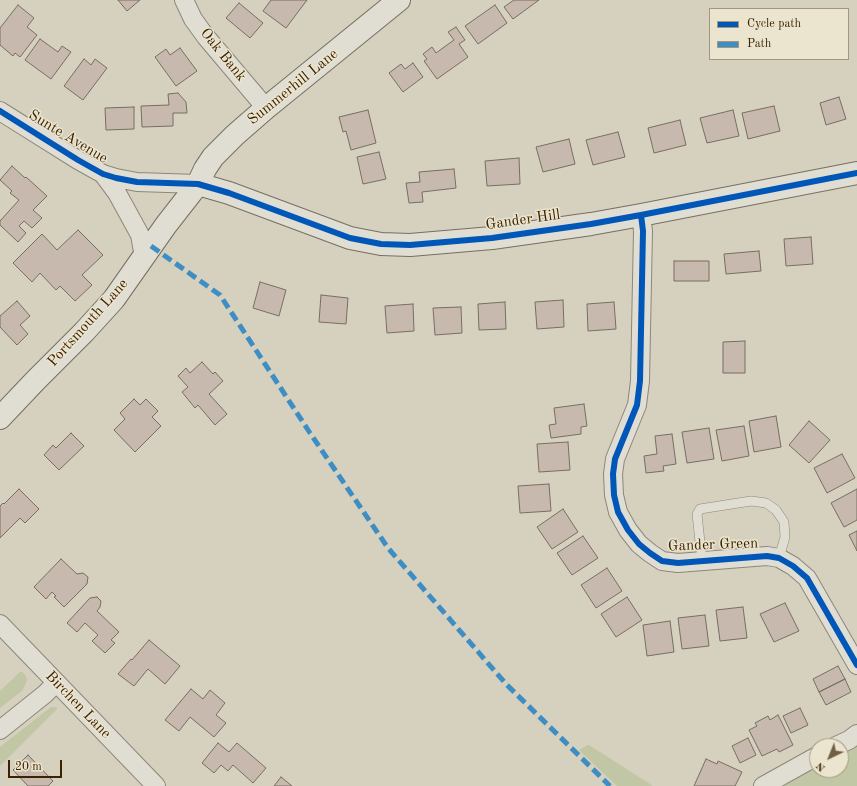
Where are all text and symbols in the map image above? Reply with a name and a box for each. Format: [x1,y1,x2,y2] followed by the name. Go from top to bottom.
[709,8,849,60] legend
[747,18,801,30] text: Cycle path
[196,25,250,85] street label: Oak Bank
[747,38,771,50] text: Path
[244,45,342,129] street label: Summerhill Lane
[25,106,111,168] street label: Sunte Avenue
[484,206,562,234] street label: Gander Hill
[44,275,132,371] street label: Portsmouth Lane
[668,534,758,556] street label: Gander Green
[41,667,115,743] street label: Birchen Lane
[809,738,849,778] north arrow
[10,752,64,778] scale bar
[814,760,828,773] text: N
[15,761,42,773] text: 20 m

